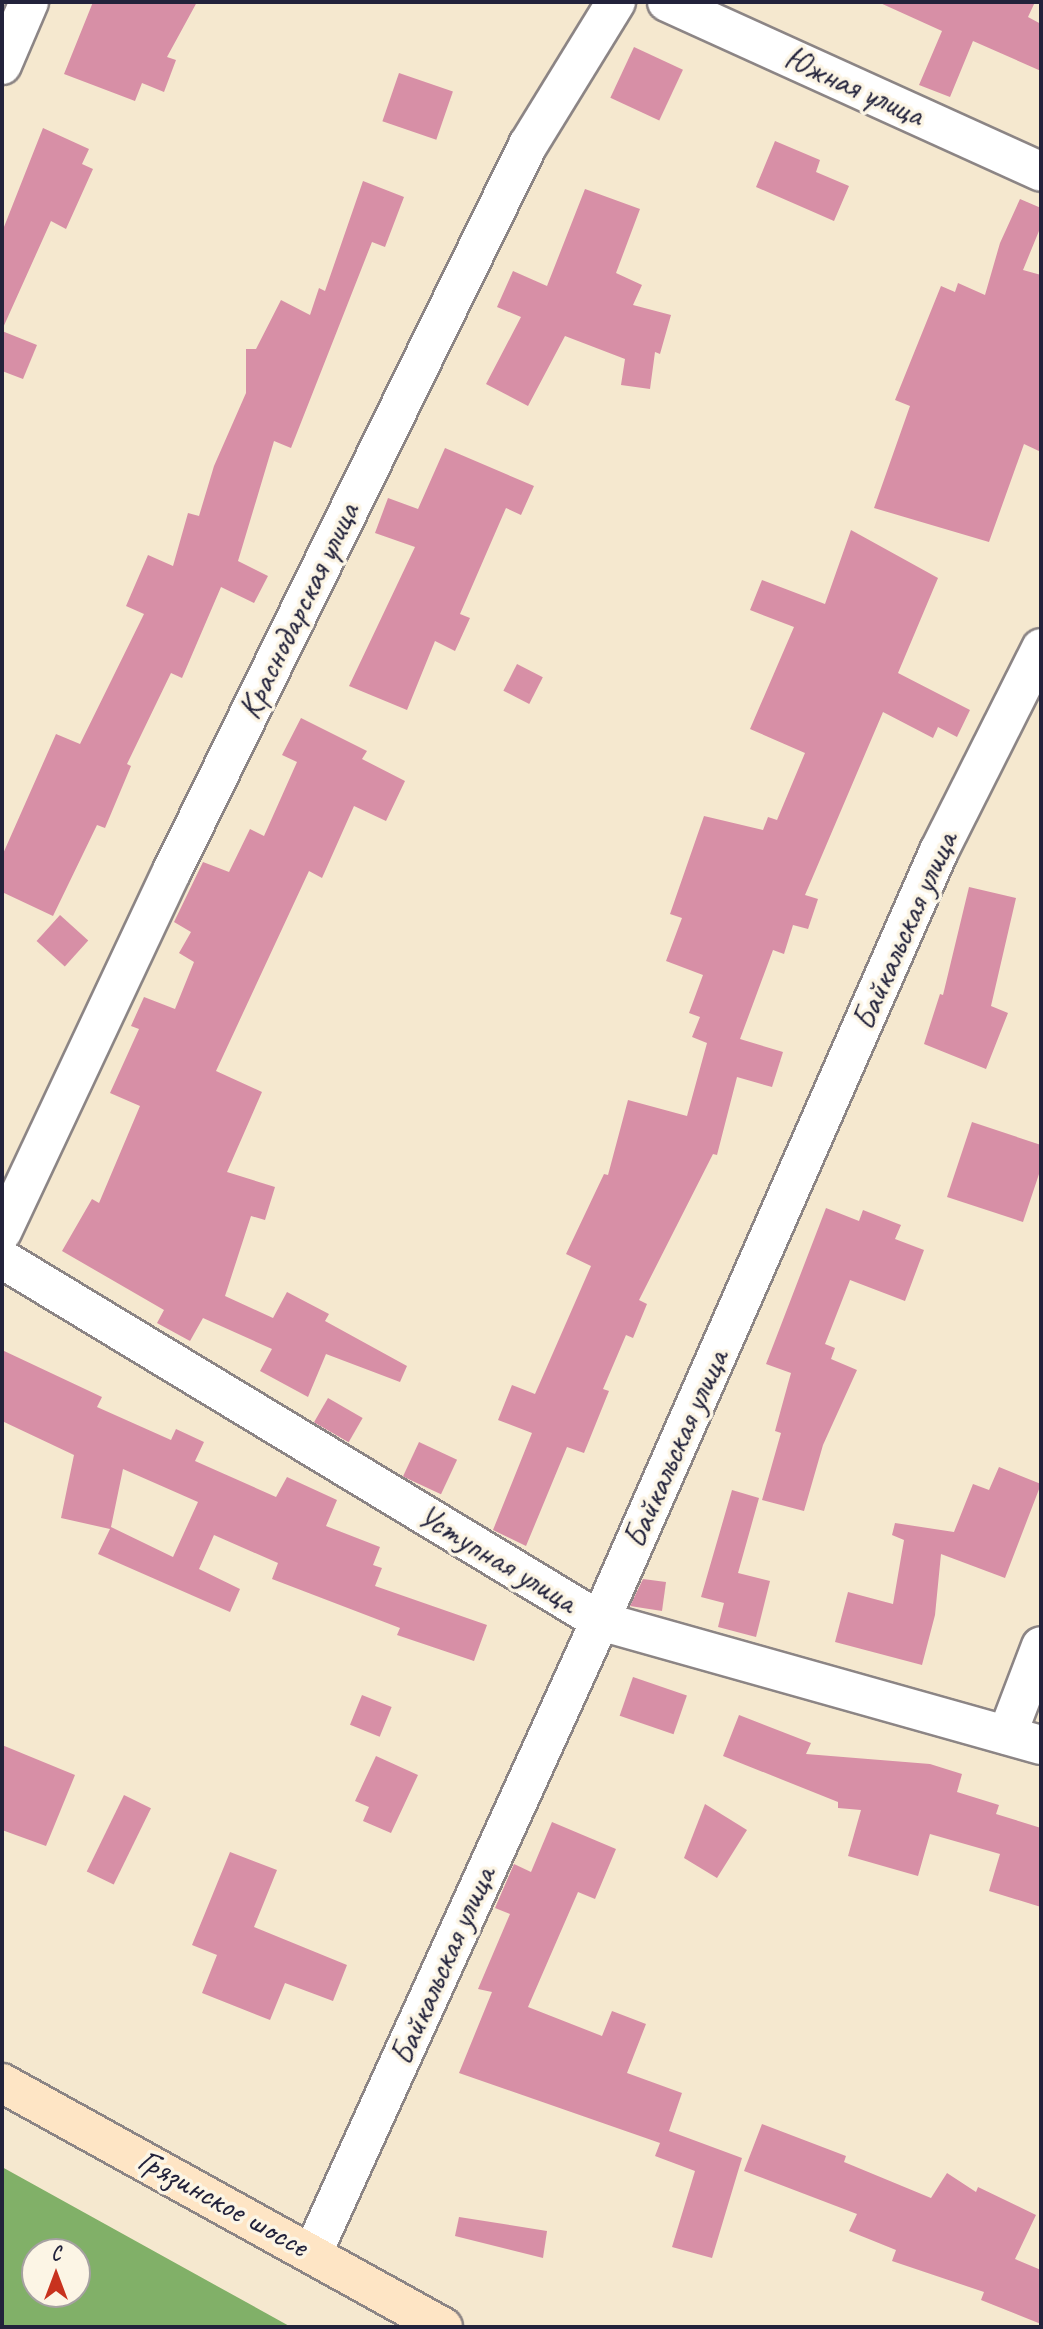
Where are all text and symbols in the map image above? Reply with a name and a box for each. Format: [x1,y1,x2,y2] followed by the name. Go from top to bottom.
[777,38,931,136] street label: Южная улица
[229,495,369,727] street label: Краснодарская улица
[844,826,966,1036] street label: Байкальская улица
[615,1344,737,1554] street label: Байкальская улица
[410,1496,584,1622] street label: Уступная улица
[382,1861,504,2071] street label: Байкальская улица
[130,2140,316,2266] street label: Грязинское шоссе
[21,2238,91,2308] north arrow
[51,2242,61,2266] text: С

